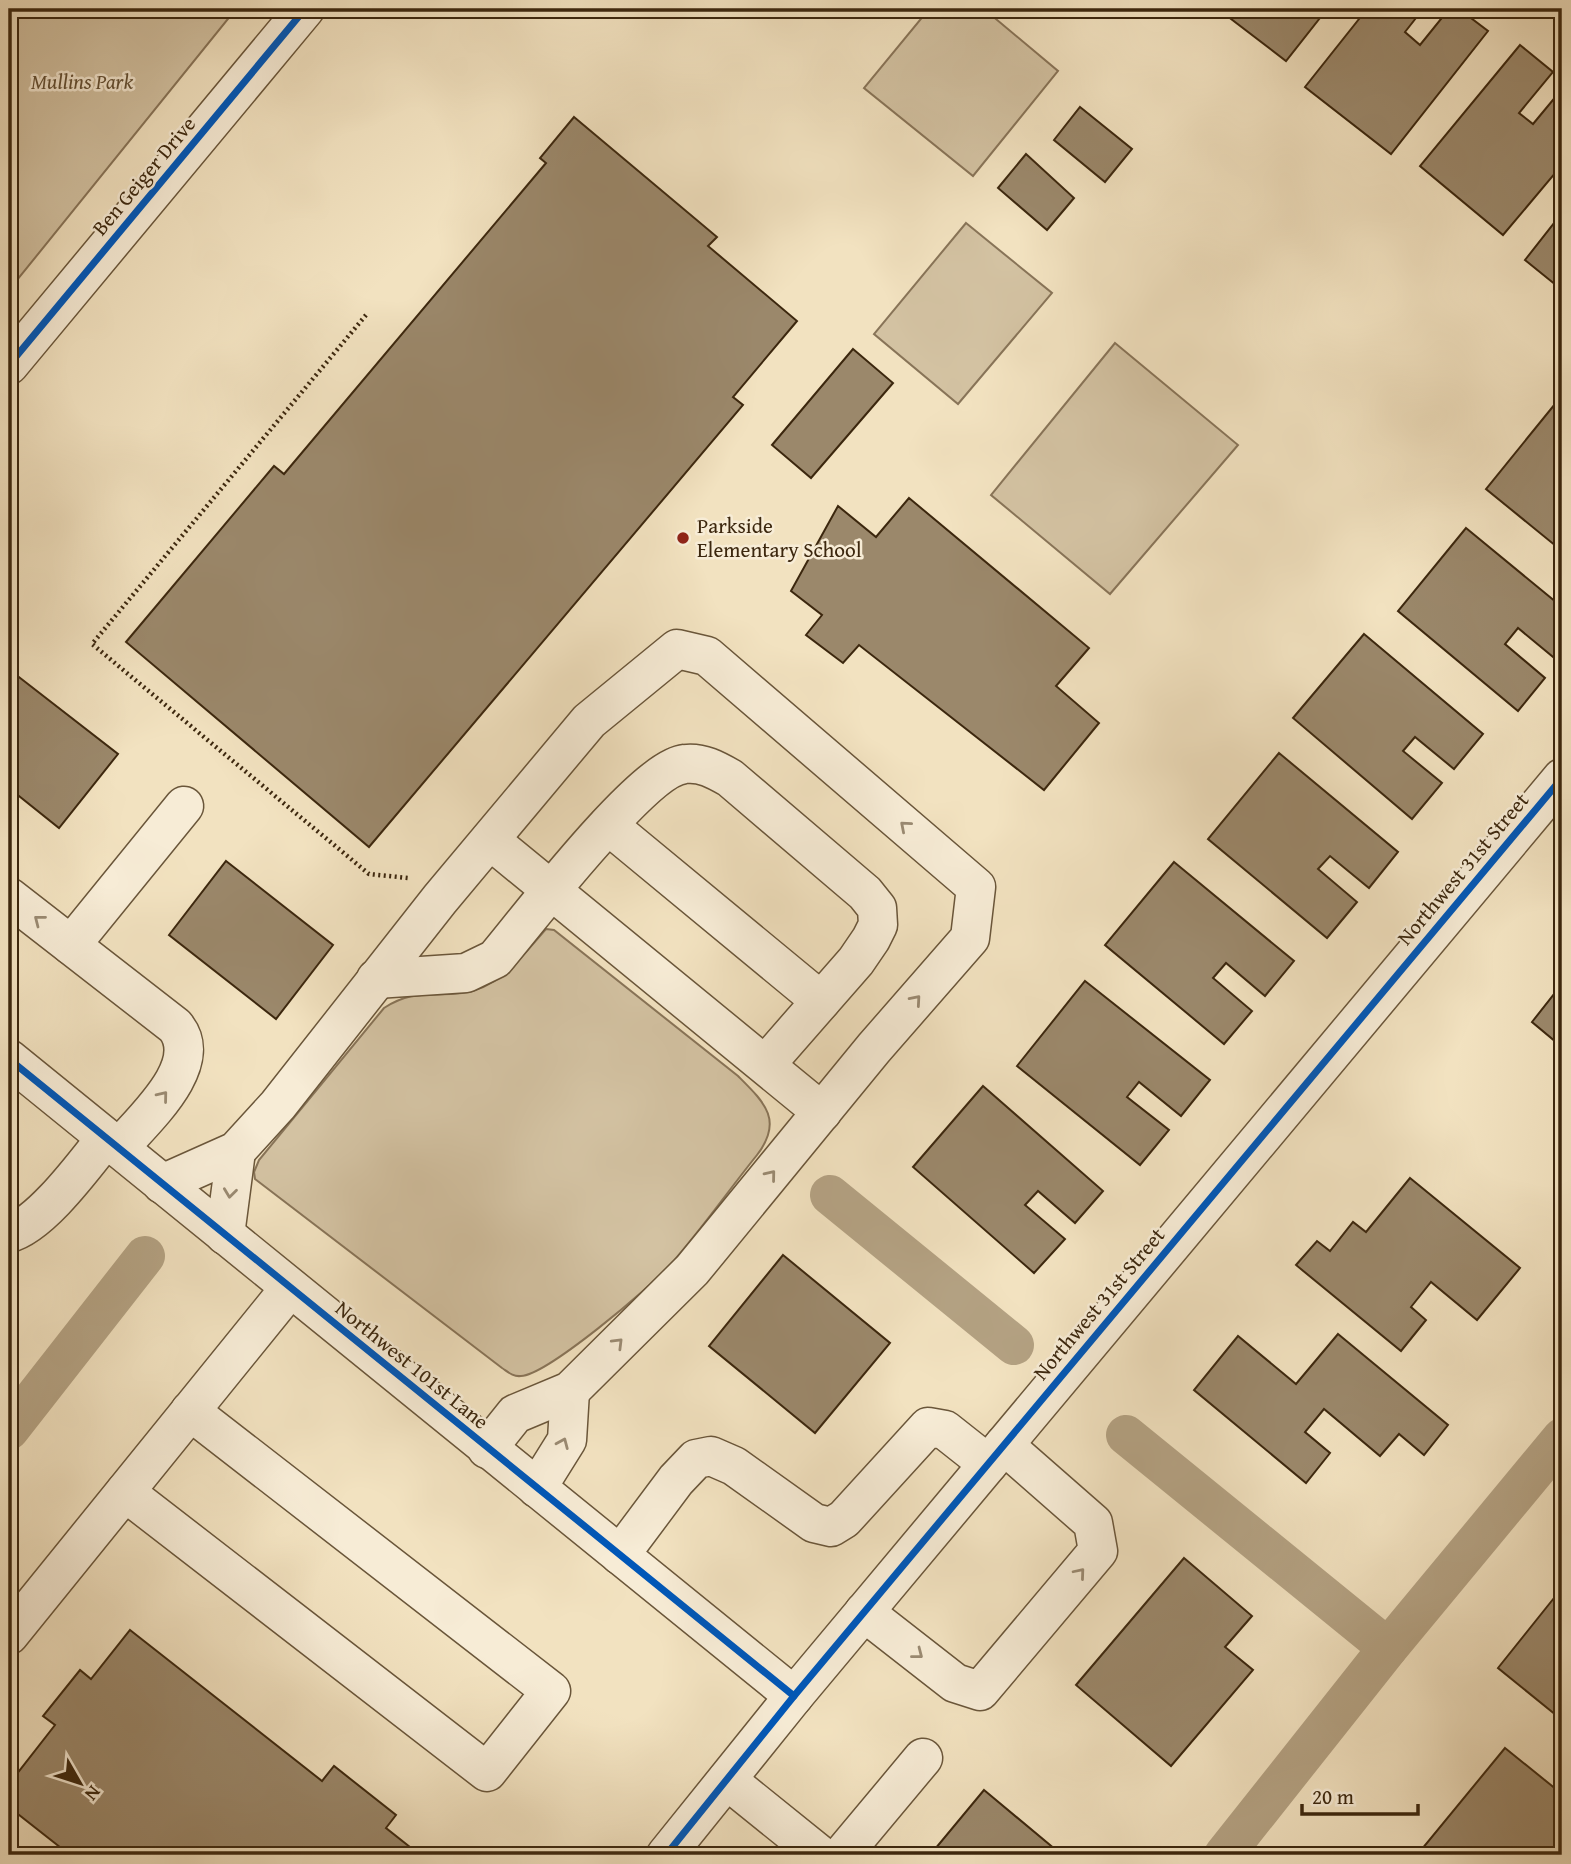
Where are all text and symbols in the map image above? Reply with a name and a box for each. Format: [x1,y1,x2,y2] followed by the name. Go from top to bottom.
[31,66,133,97] park label: Mullins Park
[84,109,203,242] street label: Ben Geiger Drive
[697,510,862,565] place label: Parkside Elementary School
[675,530,691,546] marker: Parkside Elementary School
[1389,785,1536,952] street label: Northwest 31st Street
[900,822,913,834] one-way arrow
[34,916,46,929] one-way arrow
[908,995,920,1008] one-way arrow
[154,1092,167,1104] one-way arrow
[762,1170,775,1182] one-way arrow
[223,1187,238,1199] one-way arrow
[1025,1220,1172,1387] street label: Northwest 31st Street
[329,1293,496,1436] street label: Northwest 101st Lane
[610,1339,623,1352] one-way arrow
[555,1438,569,1450] one-way arrow
[1072,1568,1084,1581] one-way arrow
[910,1646,923,1659] one-way arrow
[46,1748,116,1818] north arrow
[1302,1773,1417,1817] scale bar
[78,1780,108,1808] text: N
[1312,1781,1354,1812] text: 20 m

